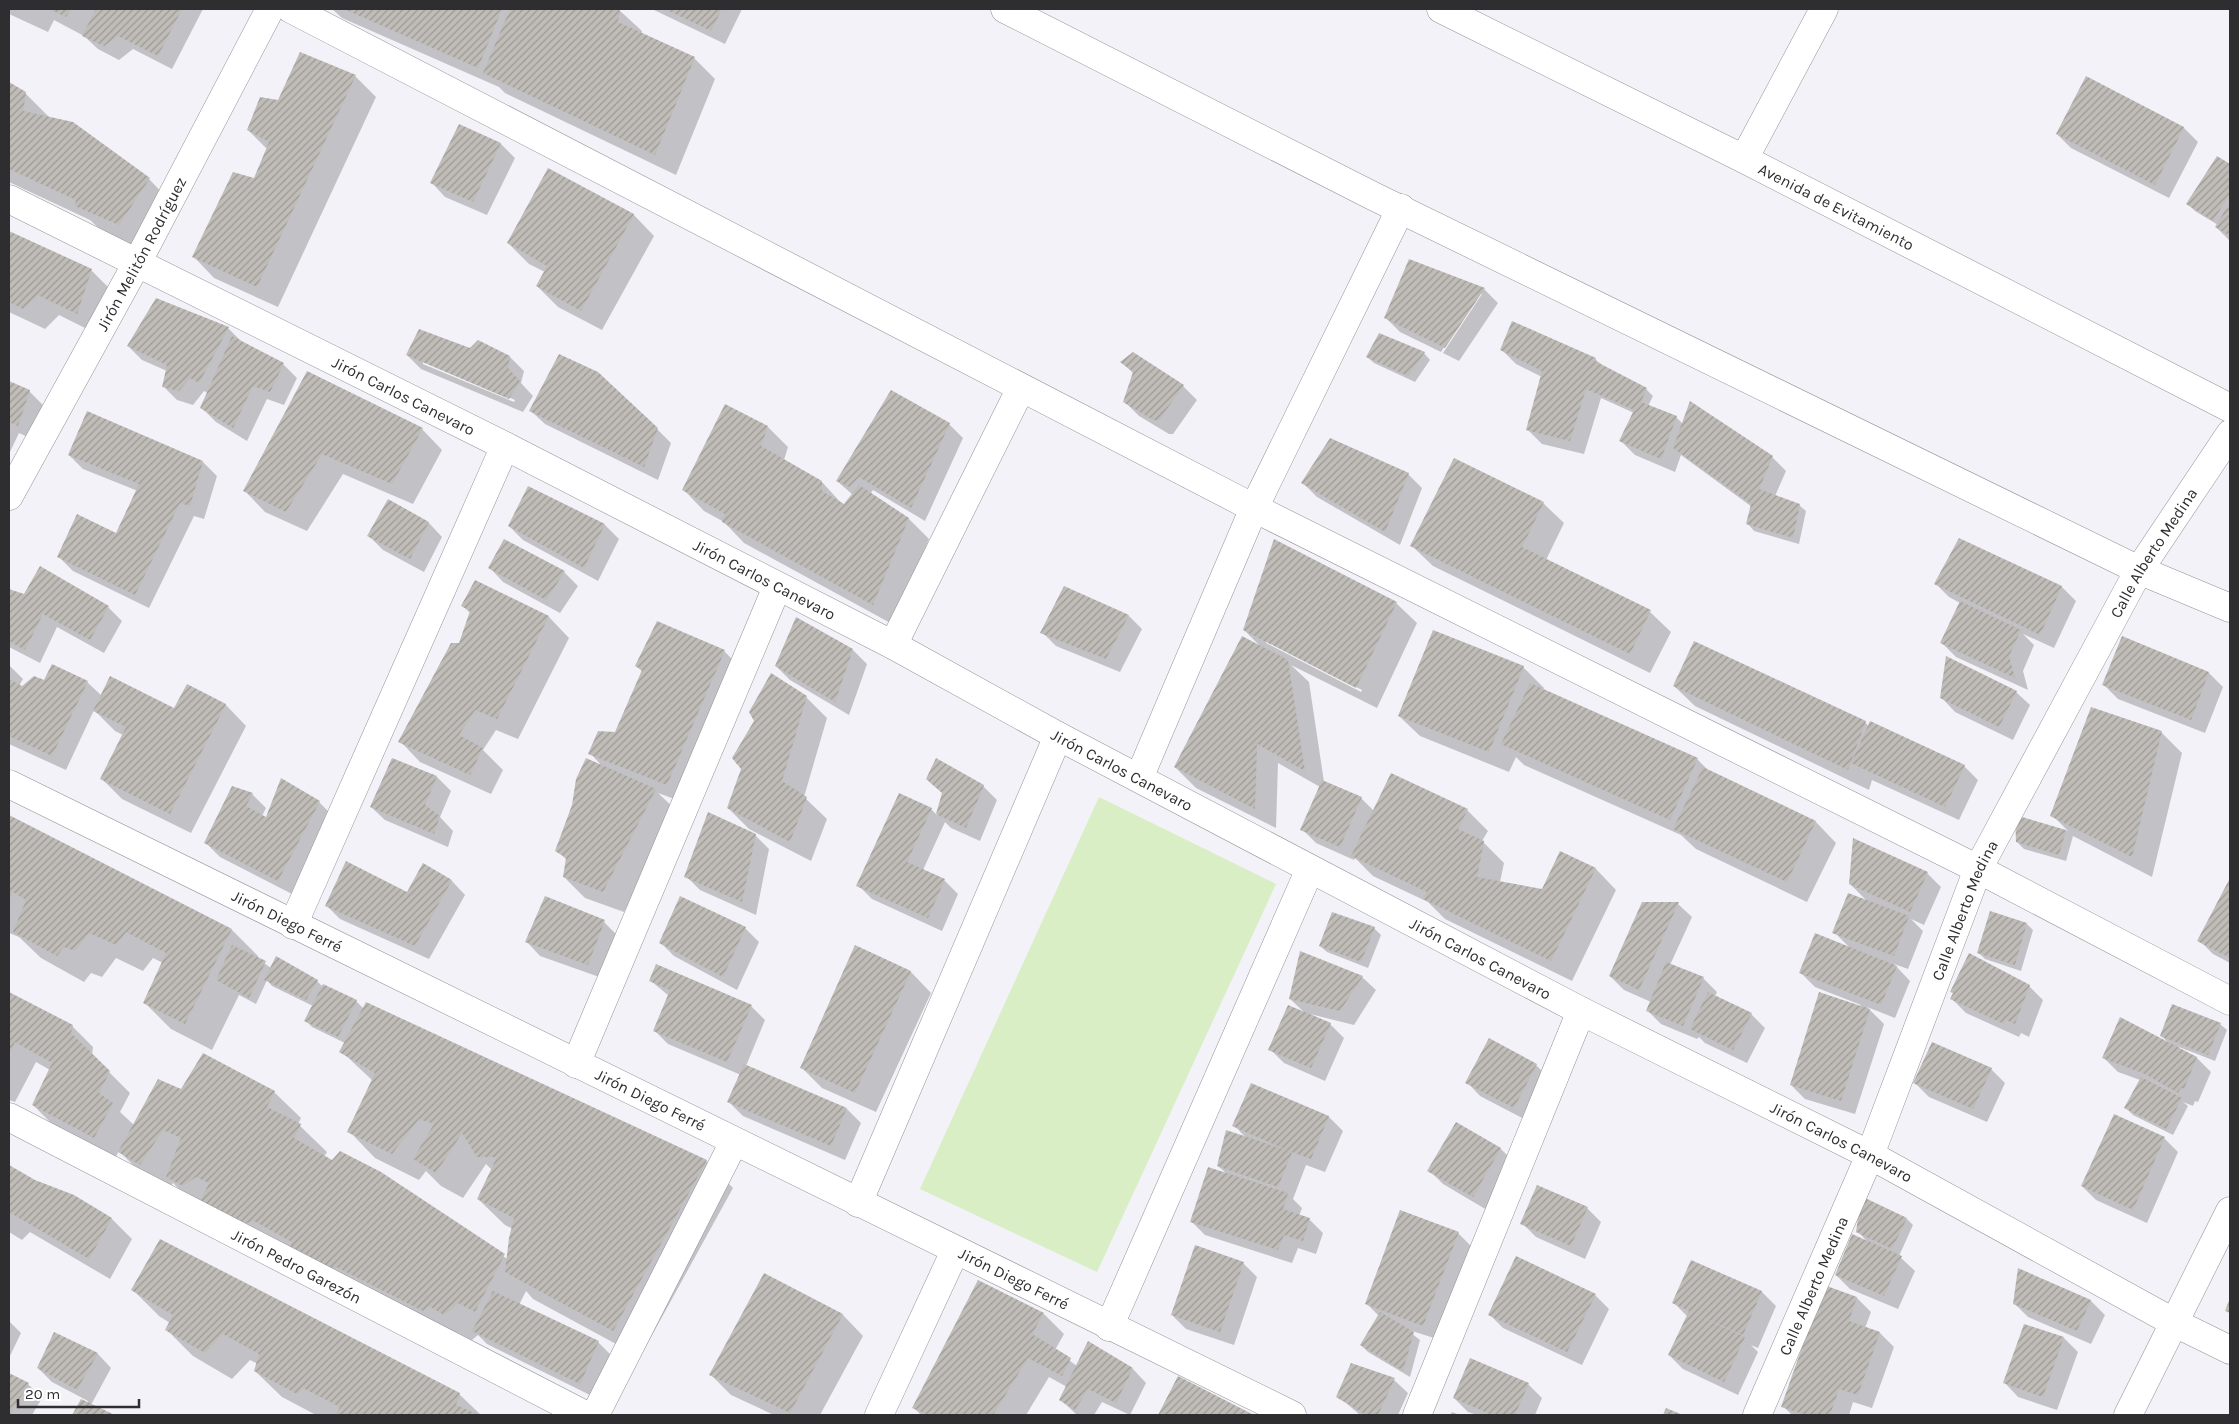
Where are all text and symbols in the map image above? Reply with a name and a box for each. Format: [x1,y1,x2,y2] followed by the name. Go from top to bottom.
[1755,159,1917,254] street label: Avenida de Evitamiento
[92,174,190,334] street label: Jirón Melitón Rodríguez
[329,352,478,439] street label: Jirón Carlos Canevaro
[2106,484,2201,621] street label: Calle Alberto Medina
[691,535,839,624] street label: Jirón Carlos Canevaro
[1048,725,1196,815] street label: Jirón Carlos Canevaro
[1927,837,2001,983] street label: Calle Alberto Medina
[229,886,345,956] street label: Jirón Diego Ferré
[1407,913,1554,1003] street label: Jirón Carlos Canevaro
[592,1064,709,1135] street label: Jirón Diego Ferré
[1767,1097,1916,1186] street label: Jirón Carlos Canevaro
[1775,1213,1852,1358] street label: Calle Alberto Medina
[229,1225,365,1307] street label: Jirón Pedro Garezón
[956,1243,1072,1313] street label: Jirón Diego Ferré
[18,1376,139,1408] scale bar
[25,1385,60,1403] text: 20 m

